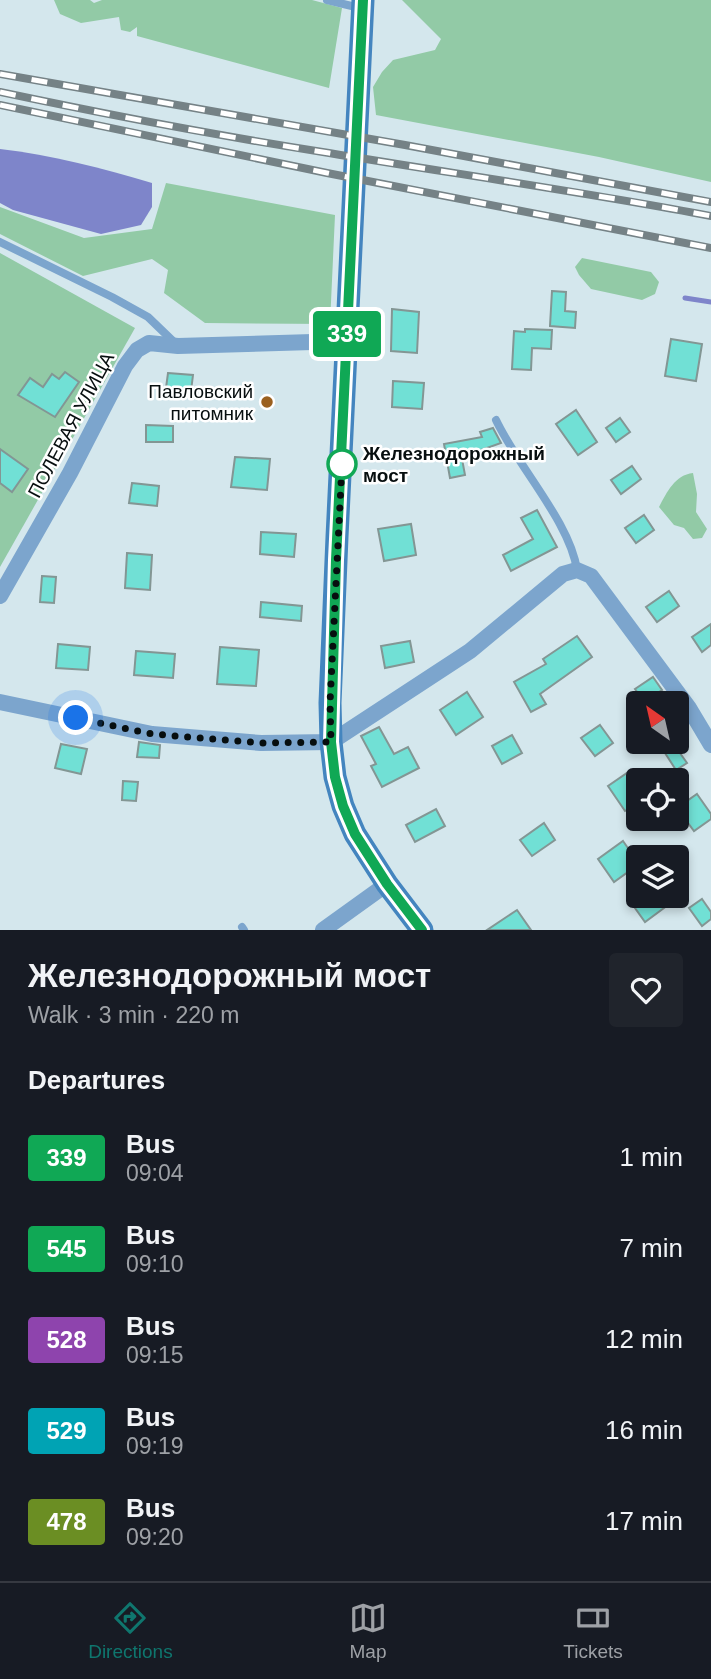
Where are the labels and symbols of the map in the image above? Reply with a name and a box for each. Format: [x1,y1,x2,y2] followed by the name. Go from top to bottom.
[307,311,387,357] line badge: 339
[24,349,118,501] street label: ПОЛЕВАЯ УЛИЦА
[148,381,254,424] place label: Павловский питомник
[259,394,275,410] marker: Павловский питомник
[362,443,545,486] place label: Железнодорожный мост
[327,449,357,479] marker: Железнодорожный мост
[626,691,690,754] north arrow
[58,700,93,735] your location

